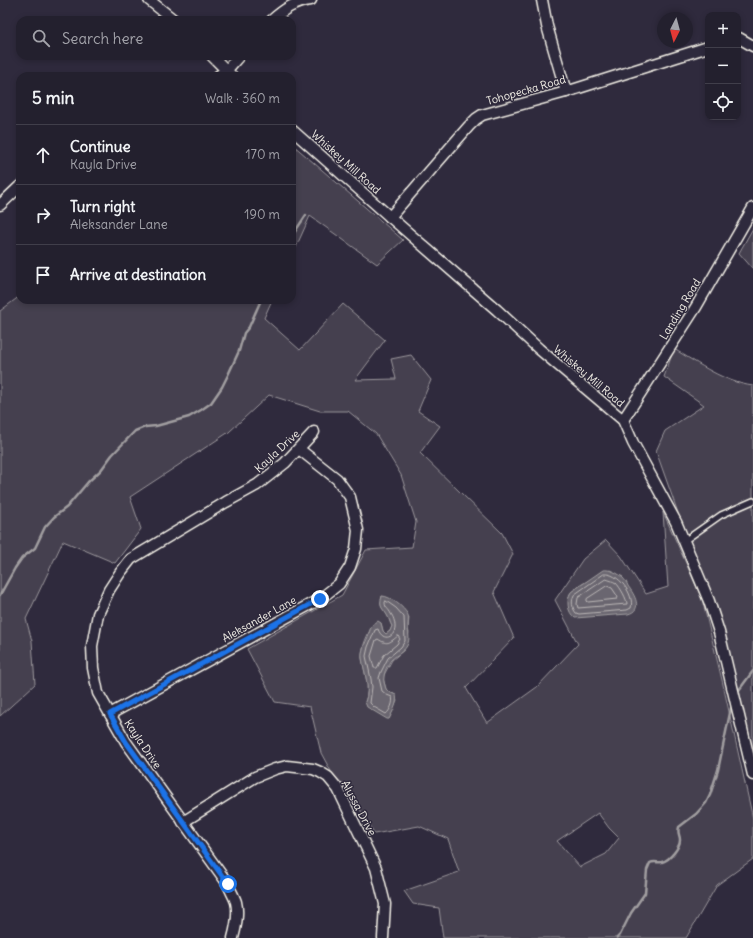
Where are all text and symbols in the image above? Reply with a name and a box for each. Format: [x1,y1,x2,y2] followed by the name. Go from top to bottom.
[657,12,693,48] north arrow
[705,12,741,120] map controls
[705,12,741,48] button: +
[16,16,296,60] search box
[30,27,52,49] icon: search
[62,29,143,48] text: Search here
[705,48,741,84] button: −
[485,72,568,108] street label: Tohopecka Road
[705,84,741,120] button: locate
[32,87,74,109] text: 5 min
[205,90,280,107] text: Walk · 360 m
[308,127,384,197] street label: Whiskey Mill Road
[70,137,131,156] text: Continue
[32,144,54,166] icon: ahead
[245,146,280,163] text: 170 m
[70,156,137,173] text: Kayla Drive
[70,197,135,216] text: Turn right
[32,204,54,226] icon: right
[244,206,280,223] text: 190 m
[70,216,168,233] text: Aleksander Lane
[32,264,54,286] icon: arrive
[70,265,206,284] text: Arrive at destination
[656,276,704,342] street label: Landing Road
[550,342,628,410] street label: Whiskey Mill Road
[252,427,303,475] street label: Kayla Drive
[311,590,329,608] route end
[219,593,299,645] street label: Aleksander Lane
[121,717,165,771] street label: Kayla Drive
[339,778,379,838] street label: Alyssa Drive
[219,875,237,893] route start

